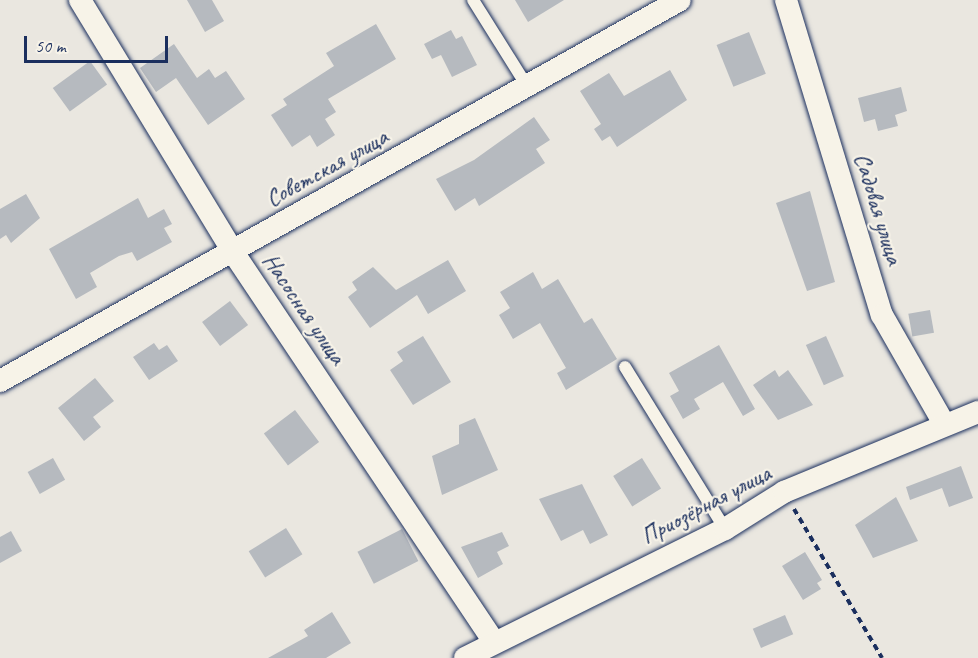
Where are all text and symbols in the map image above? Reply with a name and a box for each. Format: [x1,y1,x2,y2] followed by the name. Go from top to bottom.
[27,24,171,62] scale bar
[35,35,66,57] text: 50 m
[260,122,394,214] street label: Советская улица
[847,149,909,269] street label: Садовая улица
[256,247,352,371] street label: Насосная улица
[635,458,777,552] street label: Приозёрная улица

